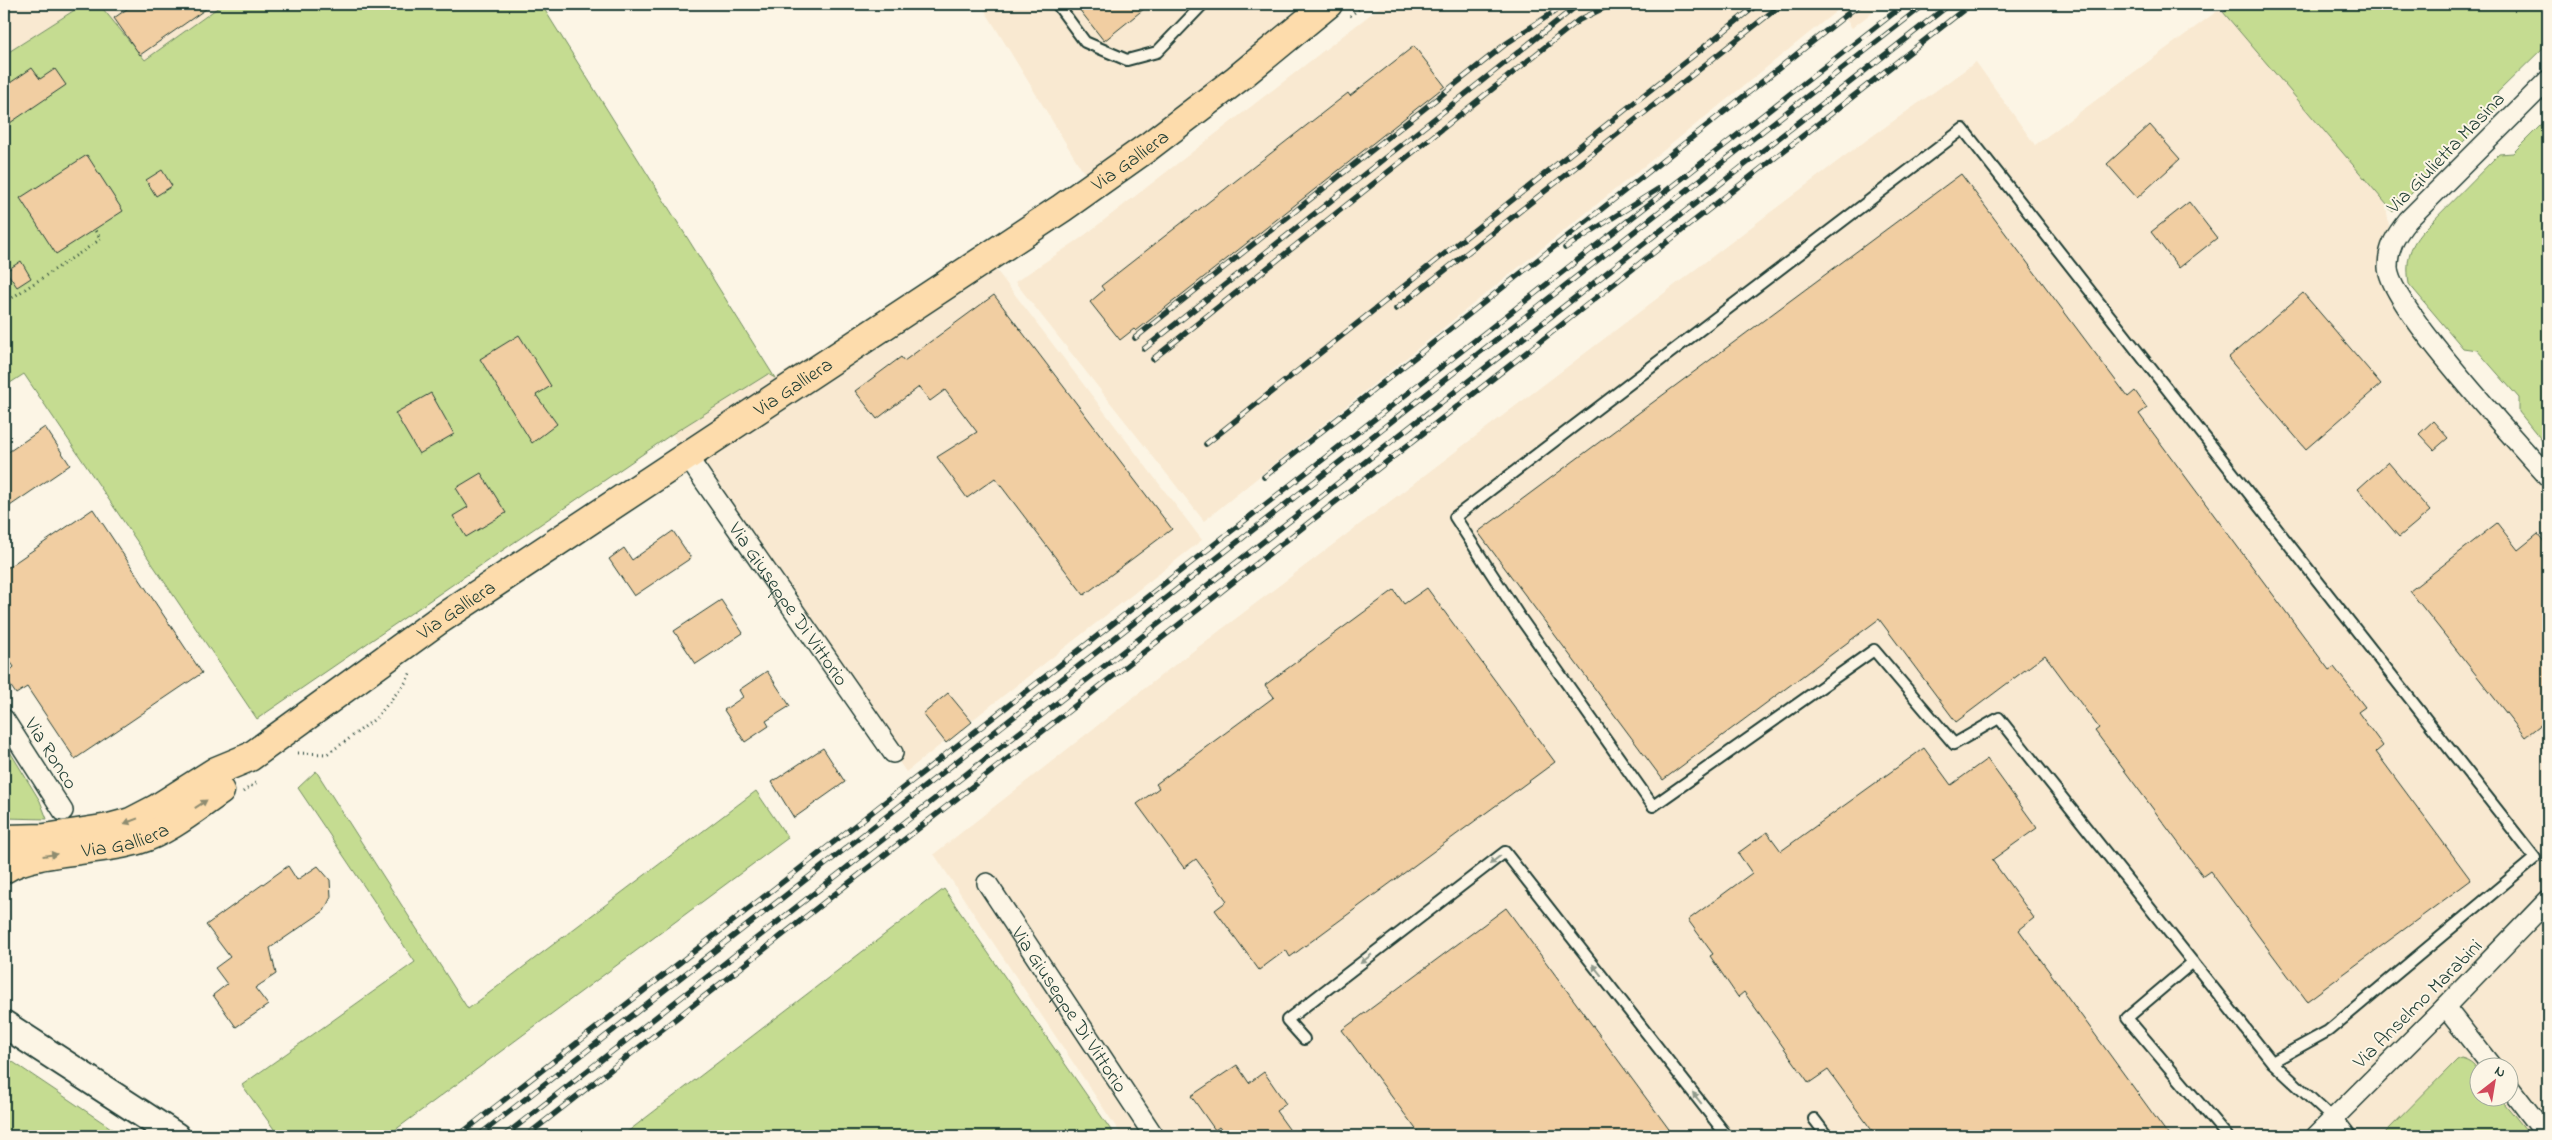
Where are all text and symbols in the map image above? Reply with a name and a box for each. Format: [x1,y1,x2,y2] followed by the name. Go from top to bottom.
[2380,86,2513,222] street label: Via Giulietta Masina
[1086,124,1176,200] street label: Via Galliera
[748,351,839,426] street label: Via Galliera
[719,516,854,693] street label: Via Giuseppe Di Vittorio
[411,574,502,649] street label: Via Galliera
[15,712,84,796] street label: Via Ronco
[194,799,208,809] one-way arrow
[79,817,175,867] street label: Via Galliera
[123,817,138,825] one-way arrow
[42,851,58,859] one-way arrow
[1488,855,1501,865] one-way arrow
[1002,921,1134,1099] street label: Via Giuseppe Di Vittorio
[2347,933,2490,1077] street label: Via Anselmo Marabini
[1360,954,1373,965] one-way arrow
[1592,963,1602,977] one-way arrow
[2470,1058,2520,1108] north arrow
[2490,1061,2509,1084] text: N
[1692,1092,1703,1105] one-way arrow

